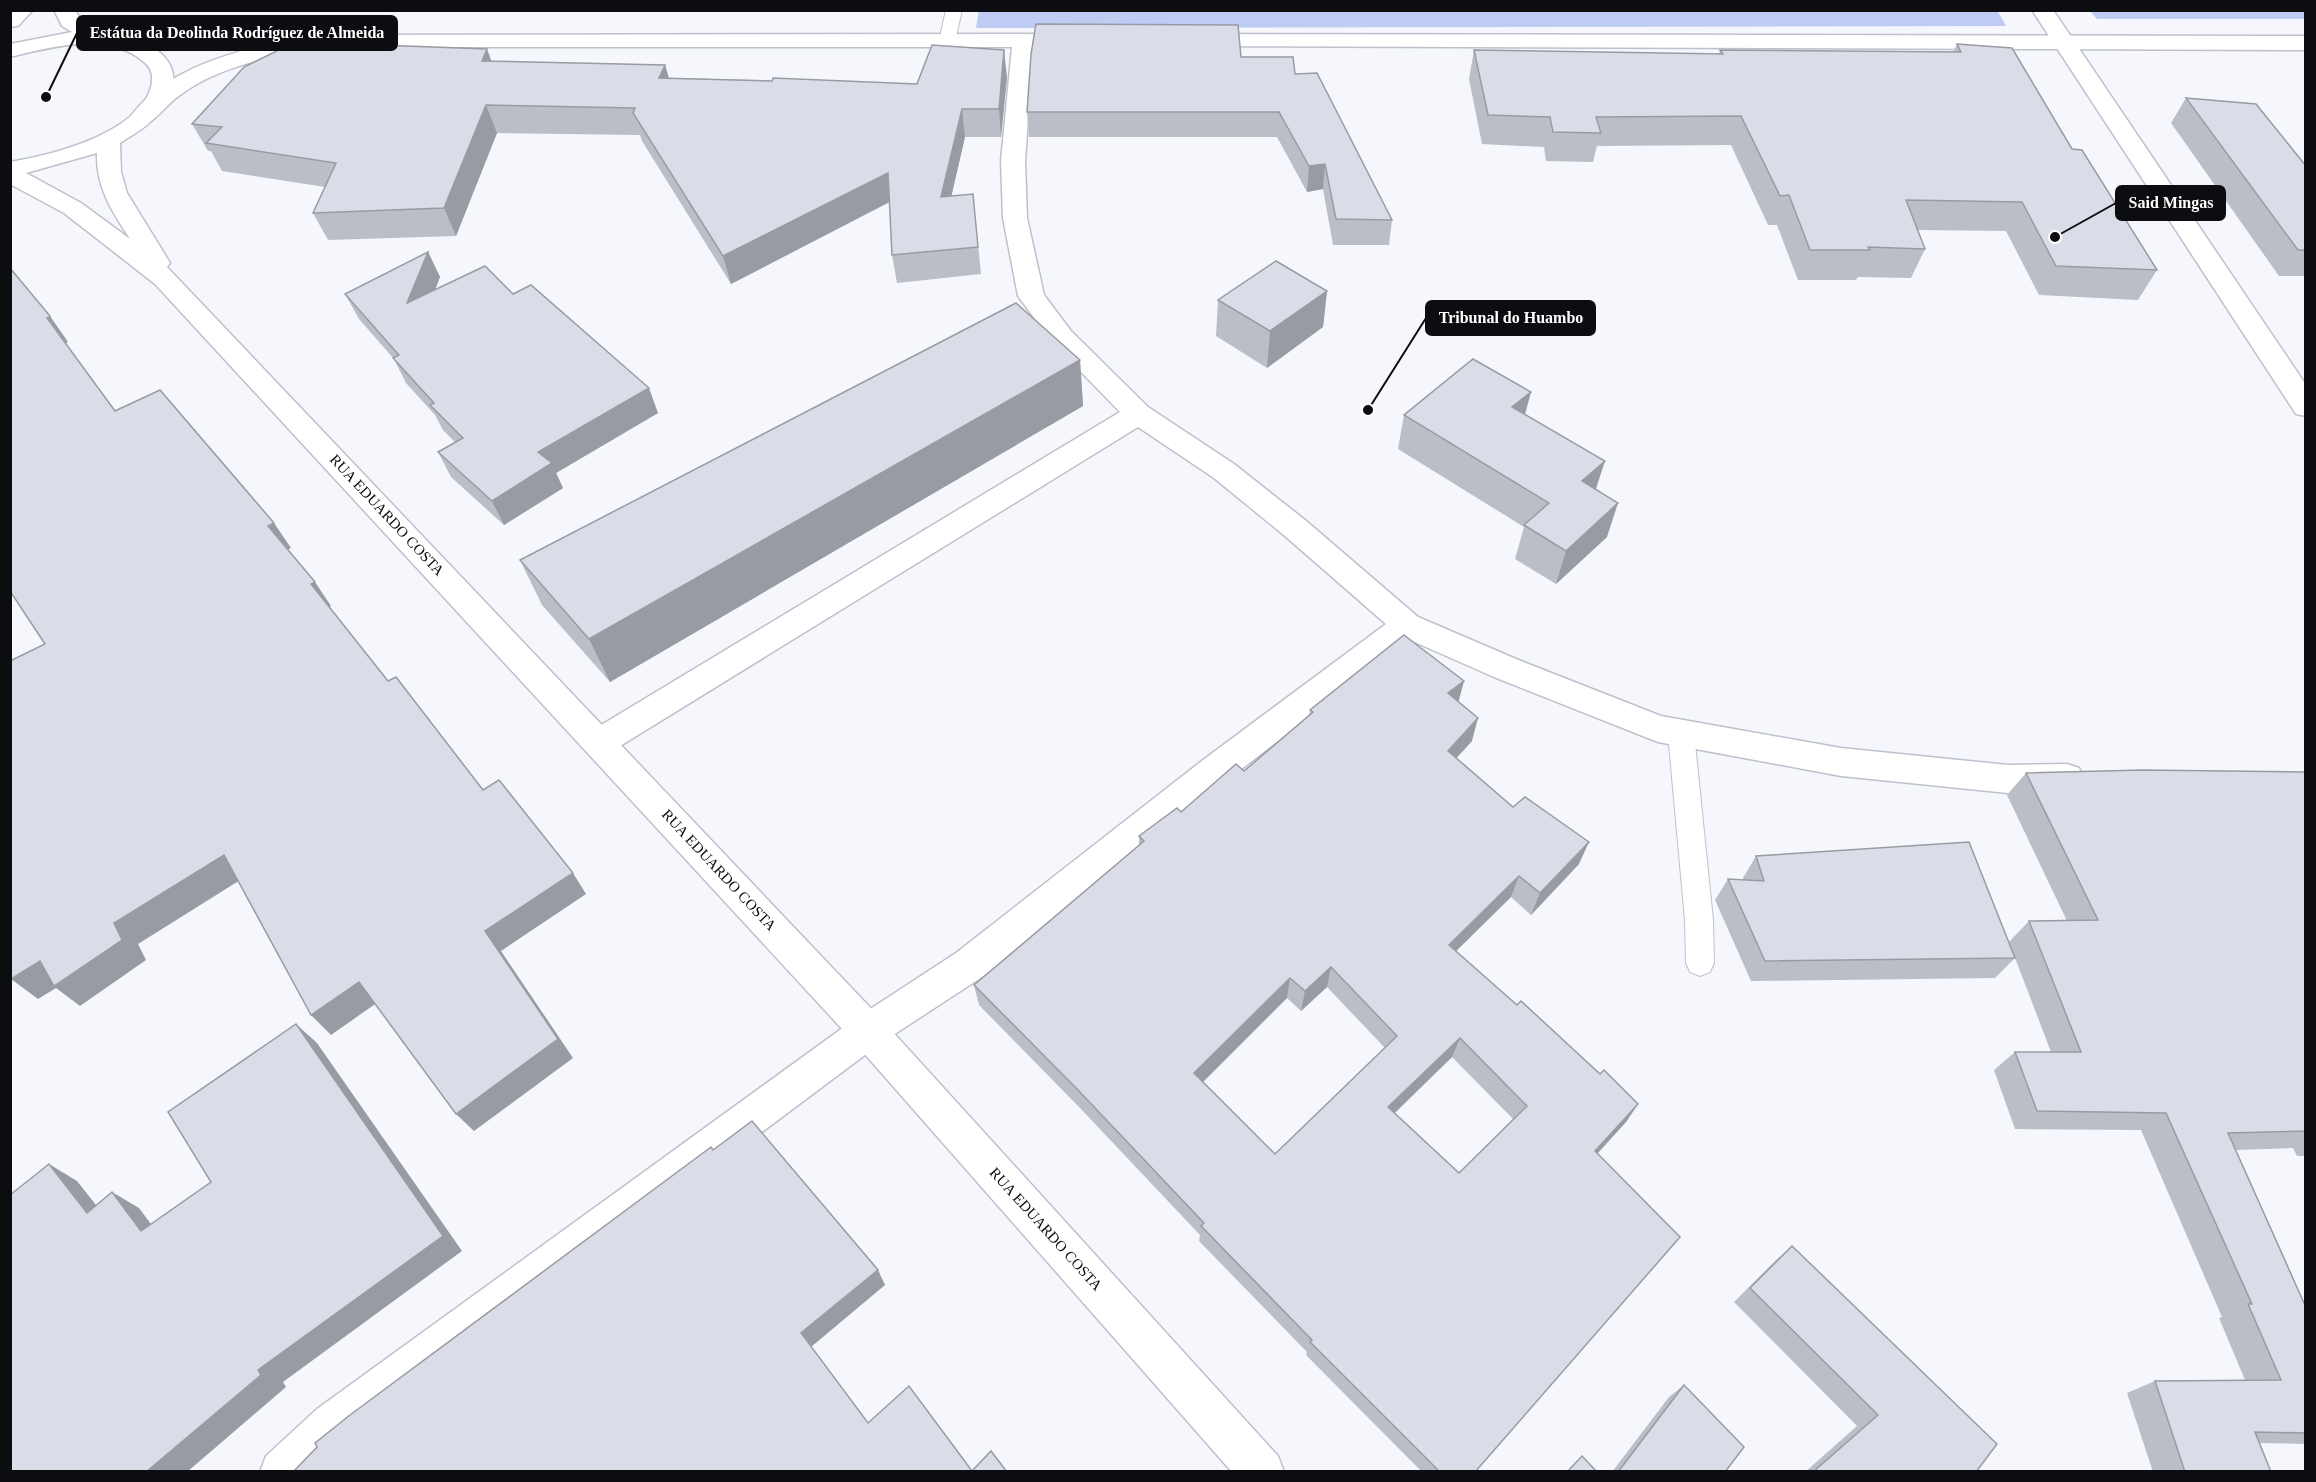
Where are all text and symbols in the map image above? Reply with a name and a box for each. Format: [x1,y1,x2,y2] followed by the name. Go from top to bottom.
[77,16,397,50] callout: Estátua da Deolinda Rodríguez de Almeida
[90,24,384,42] text: Estátua da Deolinda Rodríguez de Almeida
[2116,186,2225,220] callout: Said Mingas
[2129,194,2213,212] text: Said Mingas
[1426,301,1595,335] callout: Tribunal do Huambo
[1439,309,1583,326] text: Tribunal do Huambo
[327,451,447,579] street label: RUA EDUARDO COSTA
[659,806,779,934] street label: RUA EDUARDO COSTA
[987,1164,1105,1294] street label: RUA EDUARDO COSTA

